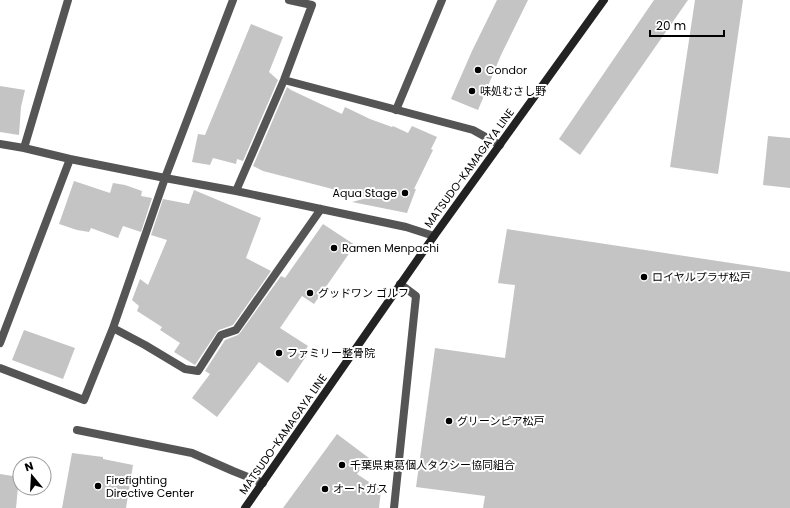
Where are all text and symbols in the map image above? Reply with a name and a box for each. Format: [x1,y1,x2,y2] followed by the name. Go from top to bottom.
[650,12,724,38] scale bar
[656,17,686,34] text: 20 m
[486,62,527,78] place label: Condor
[473,65,483,75] marker: Condor
[480,83,546,99] place label: 味処むさし野
[467,86,477,96] marker: 味処むさし野
[420,105,518,231] street label: MATSUDO-KAMAGAYA LINE
[333,185,397,201] place label: Aqua Stage
[400,188,410,198] marker: Aqua Stage
[342,240,439,256] place label: Ramen Menpachi
[329,243,339,253] marker: Ramen Menpachi
[652,269,751,285] place label: ロイヤルプラザ松戸
[639,272,649,282] marker: ロイヤルプラザ松戸
[318,285,409,301] place label: グッドワン ゴルフ
[305,288,315,298] marker: グッドワン ゴルフ
[287,345,375,361] place label: ファミリー整骨院
[274,348,284,358] marker: ファミリー整骨院
[235,371,331,497] street label: MATSUDO-KAMAGAYA LINE
[457,413,544,429] place label: グリーンピア松戸
[444,416,454,426] marker: グリーンピア松戸
[12,456,52,496] north arrow
[350,457,515,473] place label: 千葉県東葛個人タクシー協同組合
[22,458,35,475] text: N
[337,460,347,470] marker: 千葉県東葛個人タクシー協同組合
[106,472,194,501] place label: Firefighting Directive Center
[93,481,103,491] marker: Firefighting Directive Center
[333,481,388,497] place label: オートガス
[320,484,330,494] marker: オートガス

